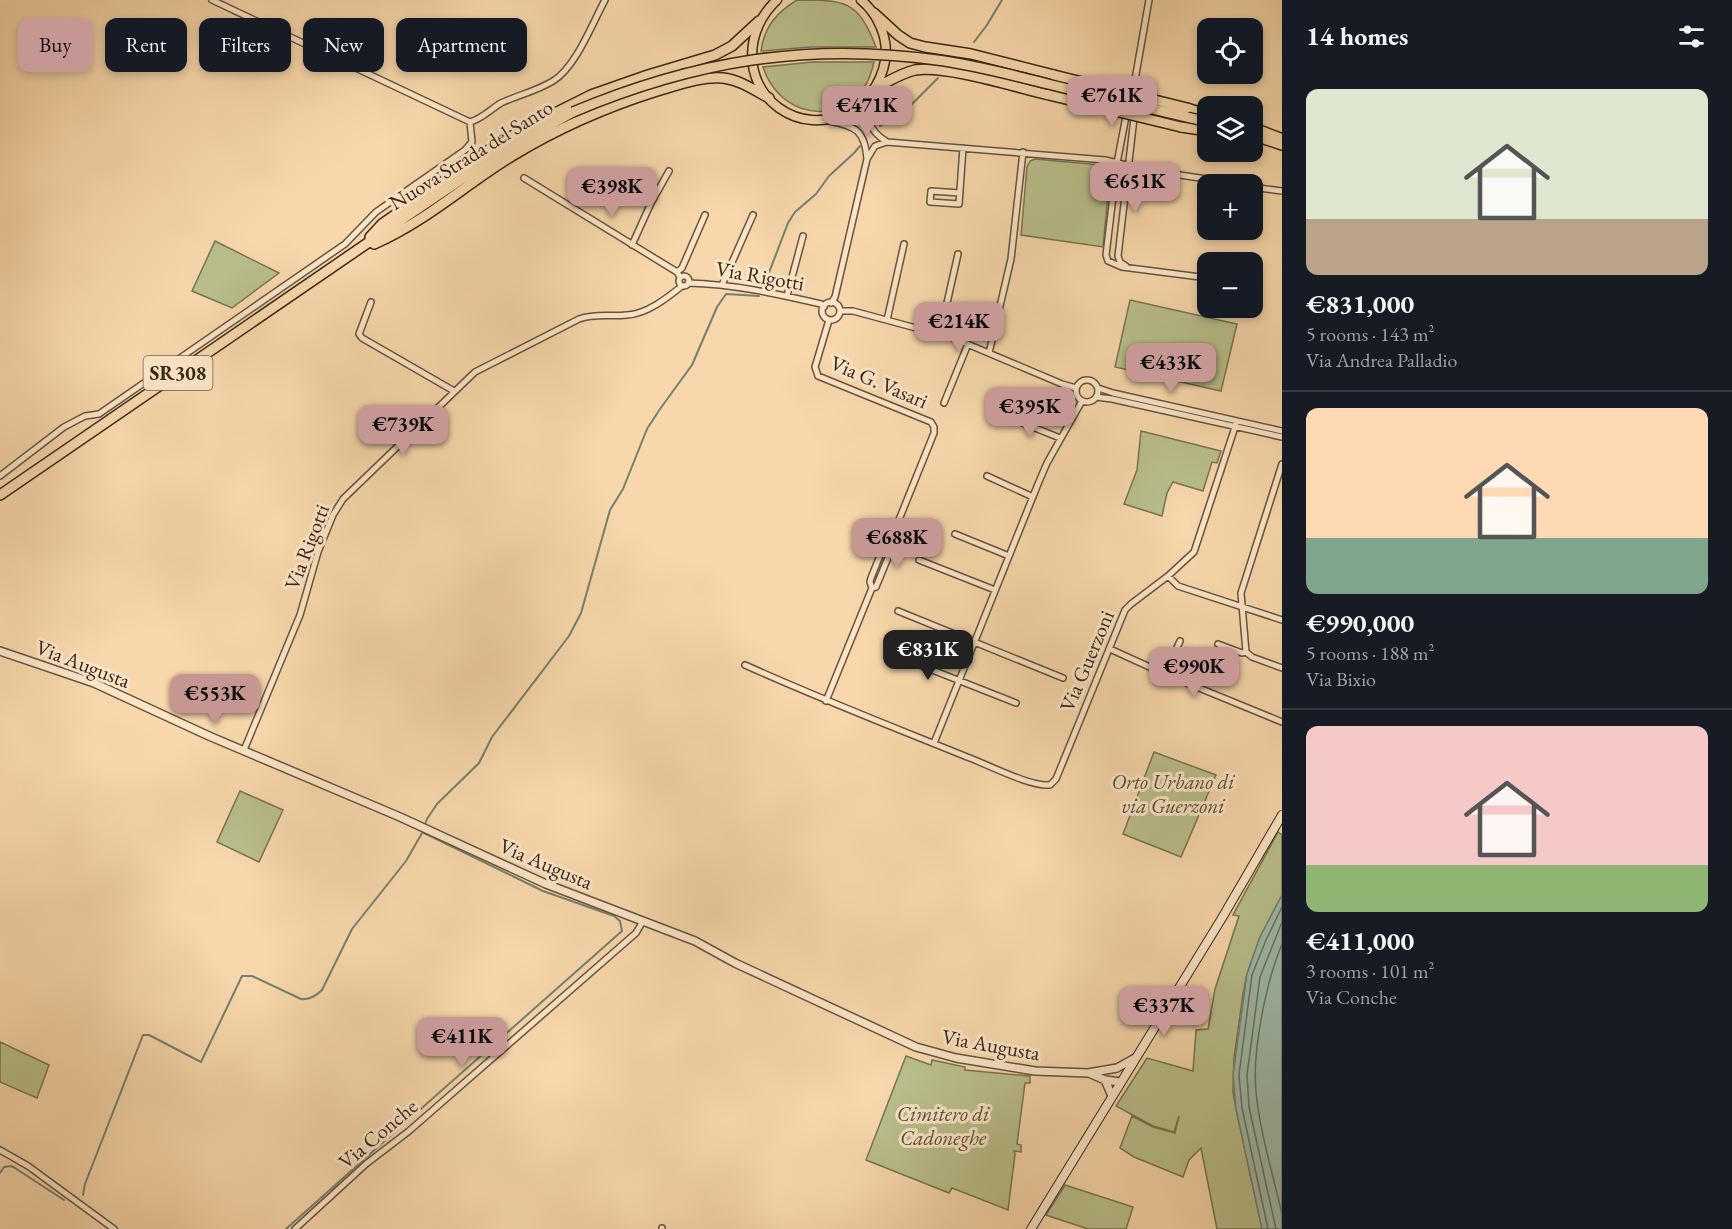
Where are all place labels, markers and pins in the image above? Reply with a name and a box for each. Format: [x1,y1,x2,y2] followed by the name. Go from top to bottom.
[1070,76,1154,127] pin: €761K
[825,86,909,137] pin: €471K
[1093,162,1177,213] pin: €651K
[570,167,654,218] pin: €398K
[917,302,1001,353] pin: €214K
[1129,343,1213,394] pin: €433K
[988,387,1072,438] pin: €395K
[361,405,445,456] pin: €739K
[855,518,939,569] pin: €688K
[886,630,970,681] pin: €831K
[1152,647,1236,698] pin: €990K
[173,674,257,725] pin: €553K
[1122,986,1206,1037] pin: €337K
[420,1017,504,1068] pin: €411K

